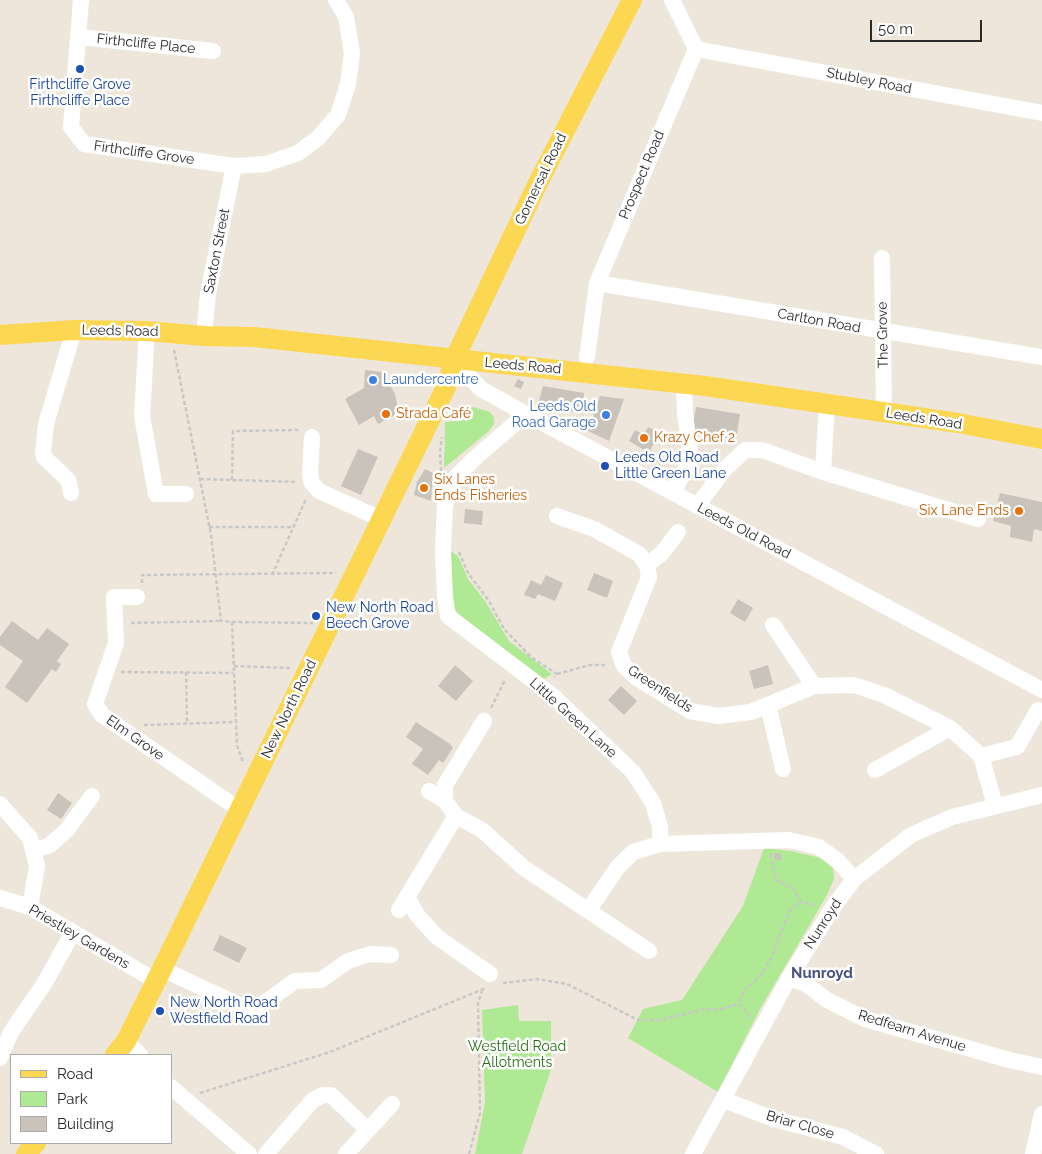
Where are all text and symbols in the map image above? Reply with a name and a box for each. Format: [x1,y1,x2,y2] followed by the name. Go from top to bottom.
[872,10,984,42] scale bar
[878,20,913,38] text: 50 m
[96,30,196,58] street label: Firthcliffe Place
[74,63,86,75] marker: Firthcliffe Grove Firthcliffe Place
[825,64,913,98] street label: Stubley Road
[29,77,131,110] place label: Firthcliffe Grove Firthcliffe Place
[616,128,668,222] street label: Prospect Road
[512,131,570,227] street label: Gomersal Road
[93,138,195,168] street label: Firthcliffe Grove
[200,207,234,295] street label: Saxton Street
[874,302,892,368] street label: The Grove
[776,305,862,337] street label: Carlton Road
[81,322,159,340] street label: Leeds Road
[484,354,562,378] street label: Leeds Road
[383,372,478,388] place label: Laundercentre
[367,374,379,386] marker: Laundercentre
[512,399,596,432] place label: Leeds Old Road Garage
[885,405,963,433] street label: Leeds Road
[396,406,471,422] place label: Strada Café
[380,408,392,420] marker: Strada Café
[600,409,612,421] marker: Leeds Old Road Garage
[654,430,735,446] place label: Krazy Chef 2
[638,432,650,444] marker: Krazy Chef 2
[615,450,726,482] place label: Leeds Old Road Little Green Lane
[599,460,611,472] marker: Leeds Old Road Little Green Lane
[434,472,527,504] place label: Six Lanes Ends Fisheries
[418,482,430,494] marker: Six Lanes Ends Fisheries
[694,499,794,563] street label: Leeds Old Road
[919,503,1009,519] place label: Six Lane Ends
[1013,505,1025,517] marker: Six Lane Ends
[326,600,434,632] place label: New North Road Beech Grove
[310,610,322,622] marker: New North Road Beech Grove
[258,657,320,761] street label: New North Road
[624,662,696,716] street label: Greenfields
[526,675,620,761] street label: Little Green Lane
[103,712,167,764] street label: Elm Grove
[801,896,845,952] street label: Nunroyd
[26,901,132,973] street label: Priestley Gardens
[791,964,853,982] district label: Nunroyd
[170,995,278,1028] place label: New North Road Westfield Road
[154,1005,166,1017] marker: New North Road Westfield Road
[856,1007,968,1055] street label: Redfearn Avenue
[468,1039,566,1072] park label: Westfield Road Allotments
[10,1054,172,1144] legend
[57,1065,93,1083] text: Road
[57,1090,88,1108] text: Park
[764,1107,836,1143] street label: Briar Close
[57,1115,114,1133] text: Building

